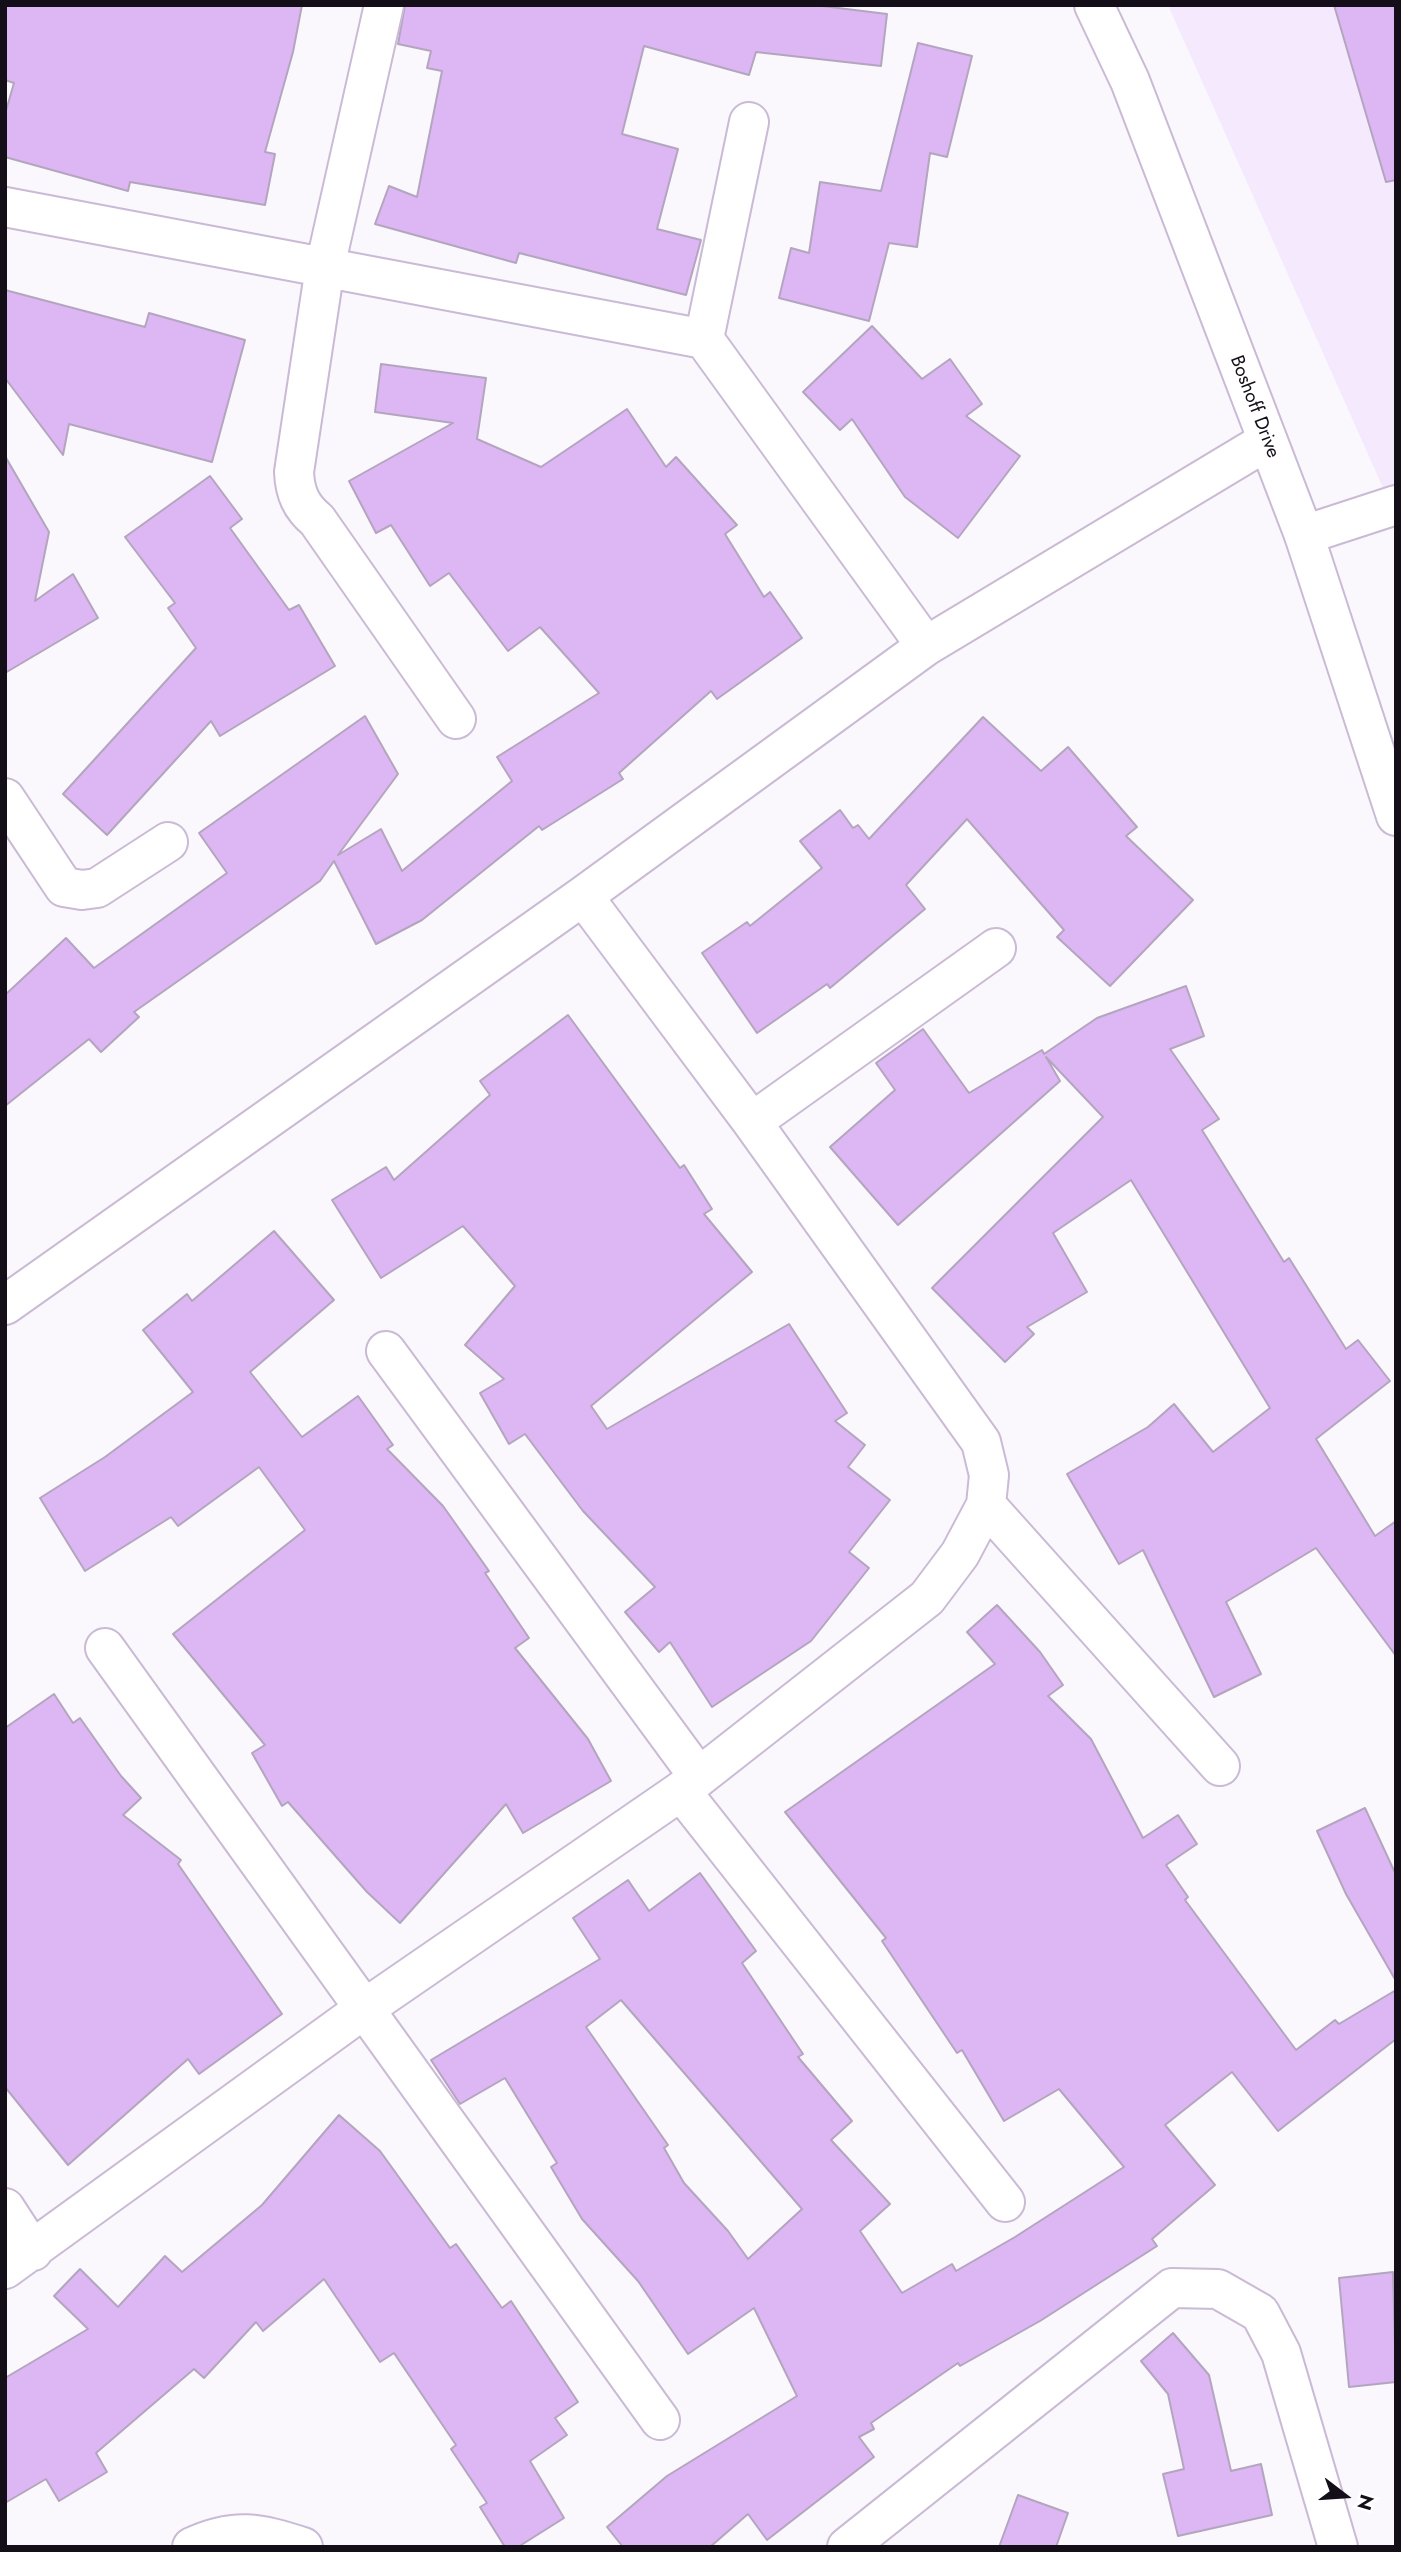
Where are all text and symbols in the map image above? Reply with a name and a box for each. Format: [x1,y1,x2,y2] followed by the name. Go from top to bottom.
[1224,353,1284,461] street label: Boshoff Drive
[1310,2461,1380,2531] north arrow
[1350,2491,1381,2513] text: N

